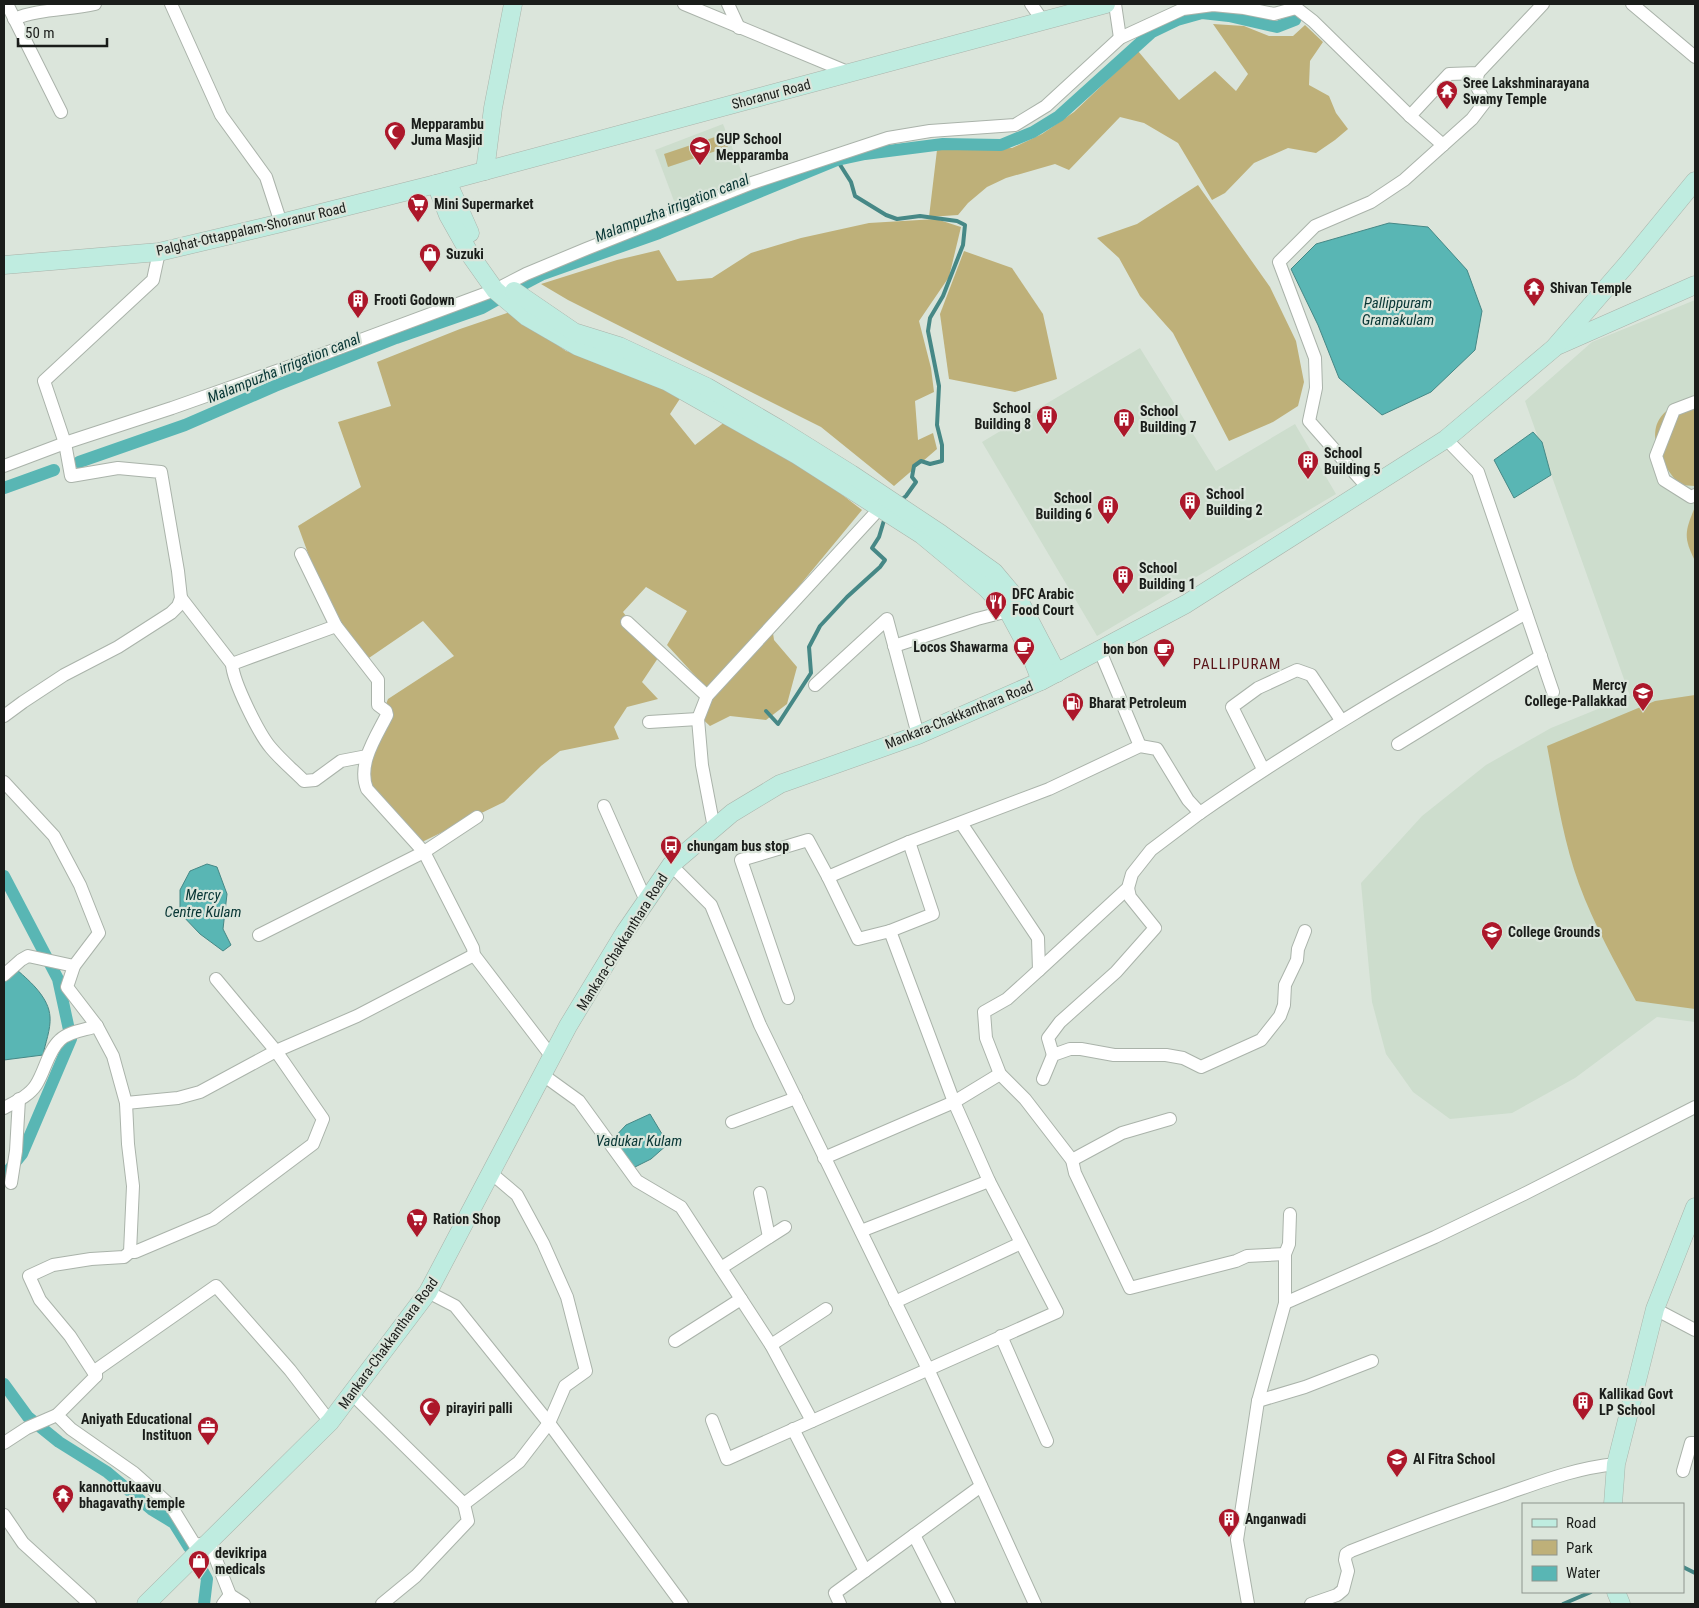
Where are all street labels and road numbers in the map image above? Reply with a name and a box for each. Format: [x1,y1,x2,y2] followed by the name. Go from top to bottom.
[730,76,812,112] street label: Shoranur Road
[155,199,347,259] street label: Palghat-Ottappalam-Shoranur Road
[883,678,1035,752] street label: Mankara-Chakkanthara Road
[573,871,671,1013] street label: Mankara-Chakkanthara Road
[335,1274,441,1412] street label: Mankara-Chakkanthara Road

